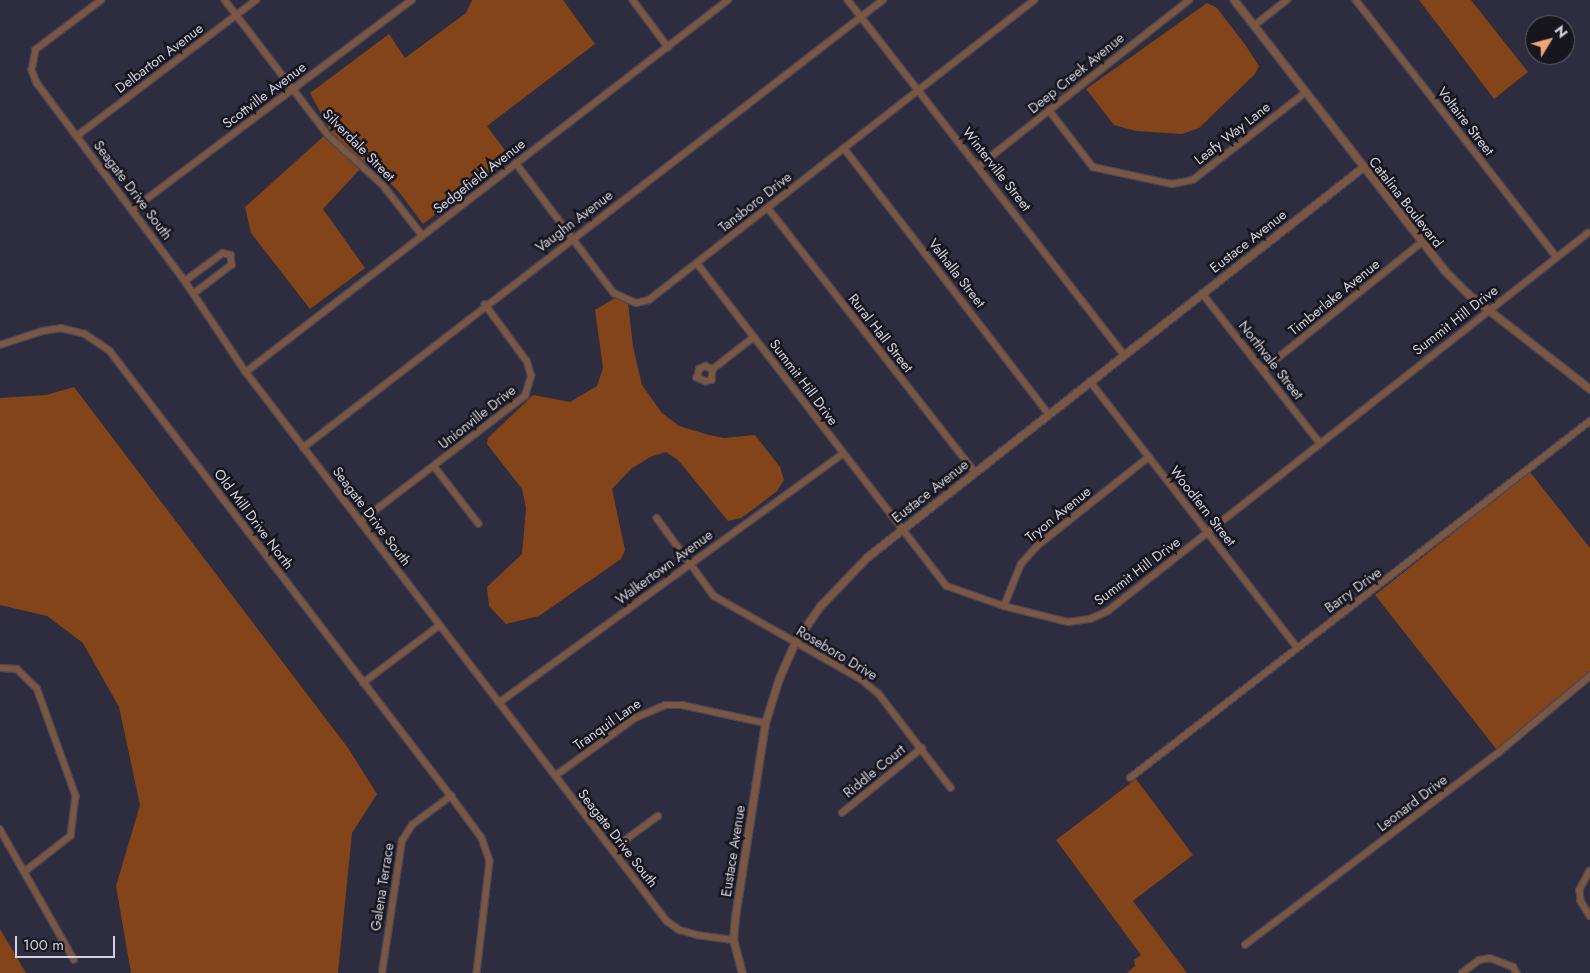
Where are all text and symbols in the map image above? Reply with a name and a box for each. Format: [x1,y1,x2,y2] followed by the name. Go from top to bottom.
[1525,15,1575,65] north arrow
[112,20,206,96] street label: Delbarton Avenue
[1550,21,1573,42] text: N
[1025,29,1127,117] street label: Deep Creek Avenue
[219,58,309,132] street label: Scottville Avenue
[1434,83,1498,159] street label: Voltaire Street
[1191,98,1273,168] street label: Leafy Way Lane
[319,105,399,185] street label: Silverdale Street
[959,124,1035,214] street label: Winterville Street
[430,135,528,217] street label: Sedgefield Avenue
[90,137,176,243] street label: Seagate Drive South
[1365,153,1447,251] street label: Catalina Boulevard
[715,168,795,236] street label: Tansboro Drive
[532,186,616,256] street label: Vaughn Avenue
[1206,206,1290,276] street label: Eustace Avenue
[925,235,989,311] street label: Valhalla Street
[1285,255,1383,339] street label: Timberlake Avenue
[1409,282,1501,358] street label: Summit Hill Drive
[845,290,917,376] street label: Rural Hall Street
[1235,317,1307,403] street label: Northvale Street
[766,336,842,428] street label: Summit Hill Drive
[435,382,519,452] street label: Unionville Drive
[888,456,972,526] street label: Eustace Avenue
[329,463,415,569] street label: Seagate Drive South
[1167,463,1239,549] street label: Woodfern Street
[211,465,297,573] street label: Old Mill Drive North
[1022,482,1094,546] street label: Tryon Avenue
[612,526,716,608] street label: Walkertown Avenue
[1091,533,1183,609] street label: Summit Hill Drive
[1321,564,1385,616] street label: Barry Drive
[793,622,881,684] street label: Roseboro Drive
[570,695,644,753] street label: Tranquil Lane
[840,741,908,801] street label: Riddle Court
[1374,771,1450,835] street label: Leonard Drive
[575,786,661,890] street label: Seagate Drive South
[717,804,749,898] street label: Eustace Avenue
[367,842,397,932] street label: Galena Terrace
[18,926,118,958] scale bar
[23,934,64,956] text: 100 m

